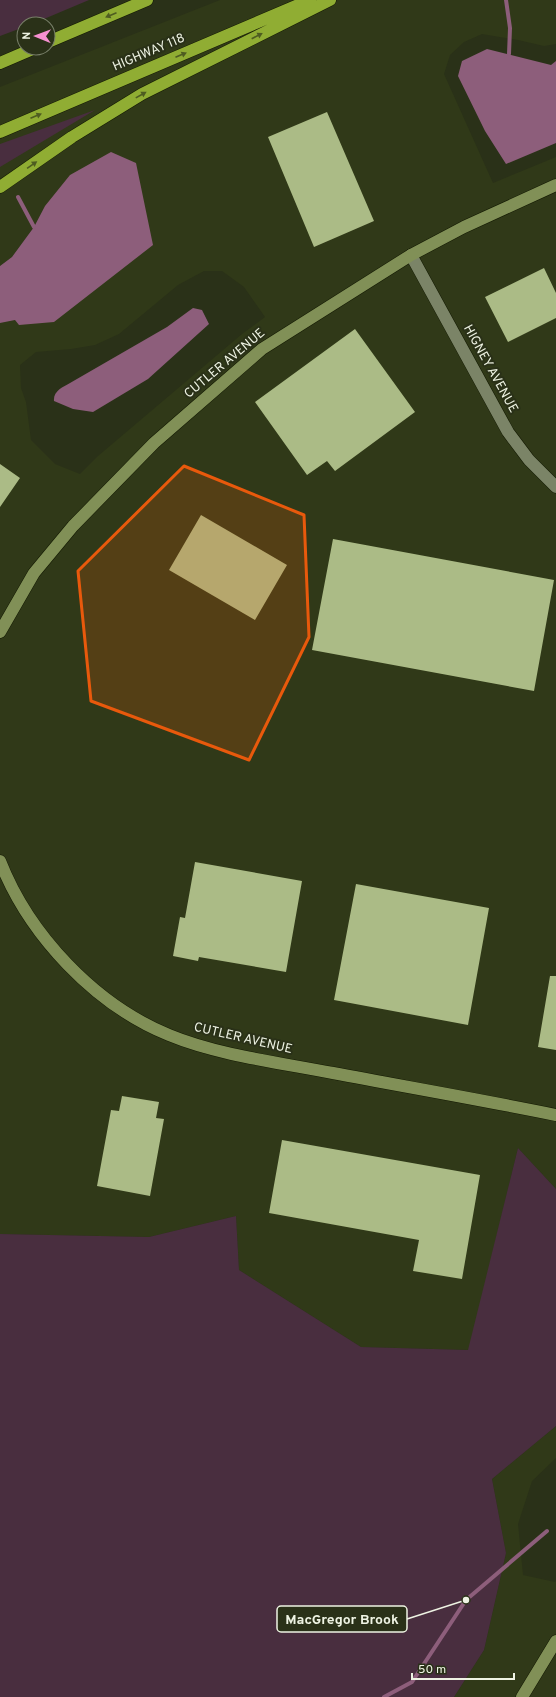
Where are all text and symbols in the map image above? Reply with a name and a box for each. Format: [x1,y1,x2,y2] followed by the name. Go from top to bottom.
[105,13,117,19] one-way arrow
[16,16,56,56] north arrow
[110,31,188,75] street label: HIGHWAY 118
[20,32,34,40] text: N
[252,33,263,39] one-way arrow
[176,51,188,57] one-way arrow
[135,91,147,98] one-way arrow
[30,113,42,119] one-way arrow
[26,161,37,169] one-way arrow
[459,322,521,416] street label: HIGNEY AVENUE
[181,326,269,402] street label: CUTLER AVENUE
[192,1020,294,1058] street label: CUTLER AVENUE
[277,1606,407,1632] callout: MacGregor Brook
[285,1612,399,1629] text: MacGregor Brook
[412,1655,514,1681] scale bar
[418,1662,446,1678] text: 50 m

